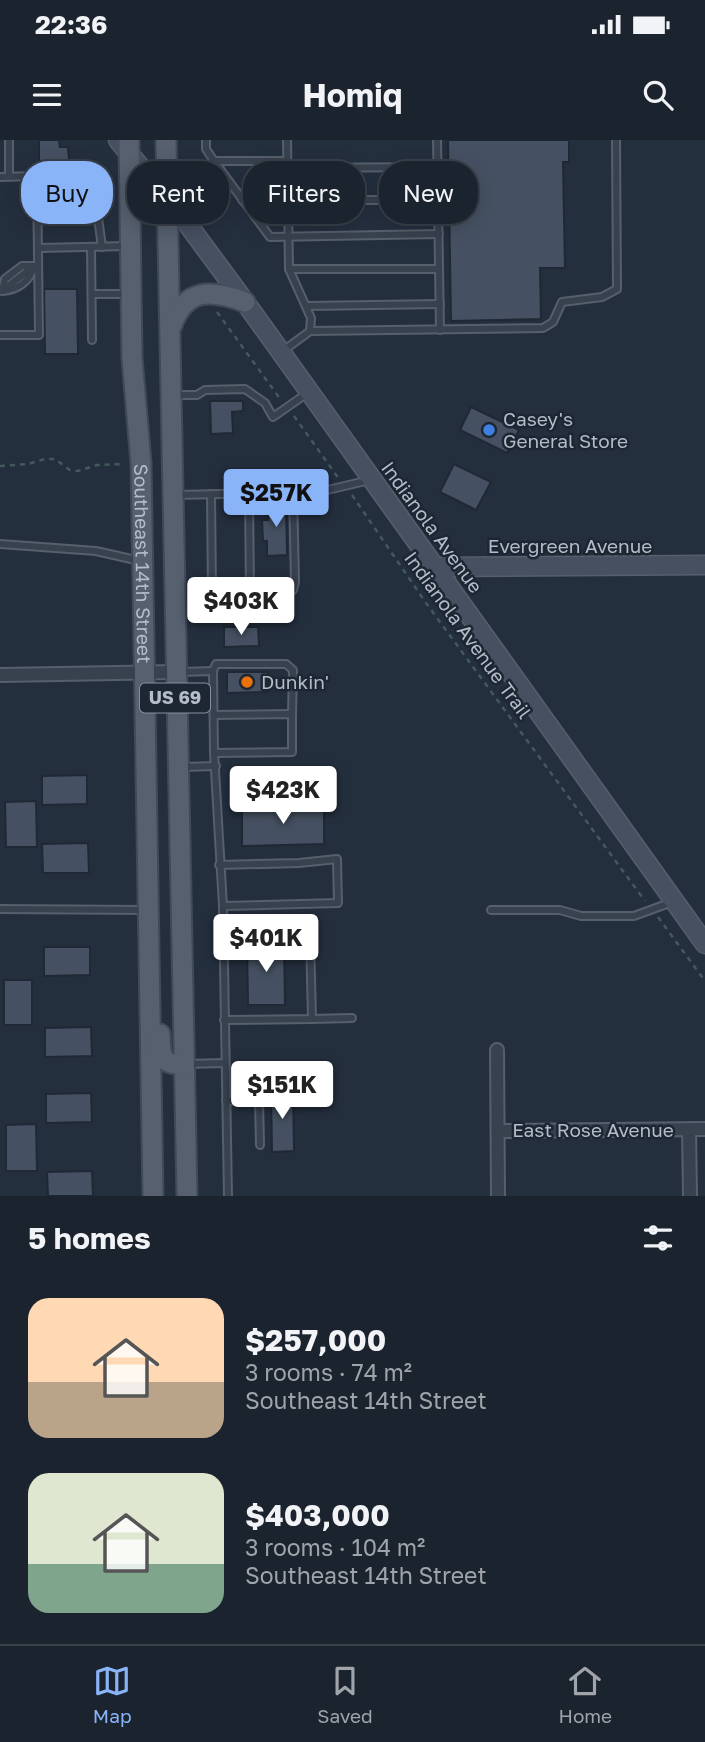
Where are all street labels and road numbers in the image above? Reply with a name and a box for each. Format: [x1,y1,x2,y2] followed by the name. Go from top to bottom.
[377,456,488,597] street label: Indianola Avenue
[130,464,156,664] street label: Southeast 14th Street
[488,534,652,557] street label: Evergreen Avenue
[400,547,537,723] street label: Indianola Avenue Trail
[140,684,210,712] road number: US 69
[512,1118,674,1141] street label: East Rose Avenue

